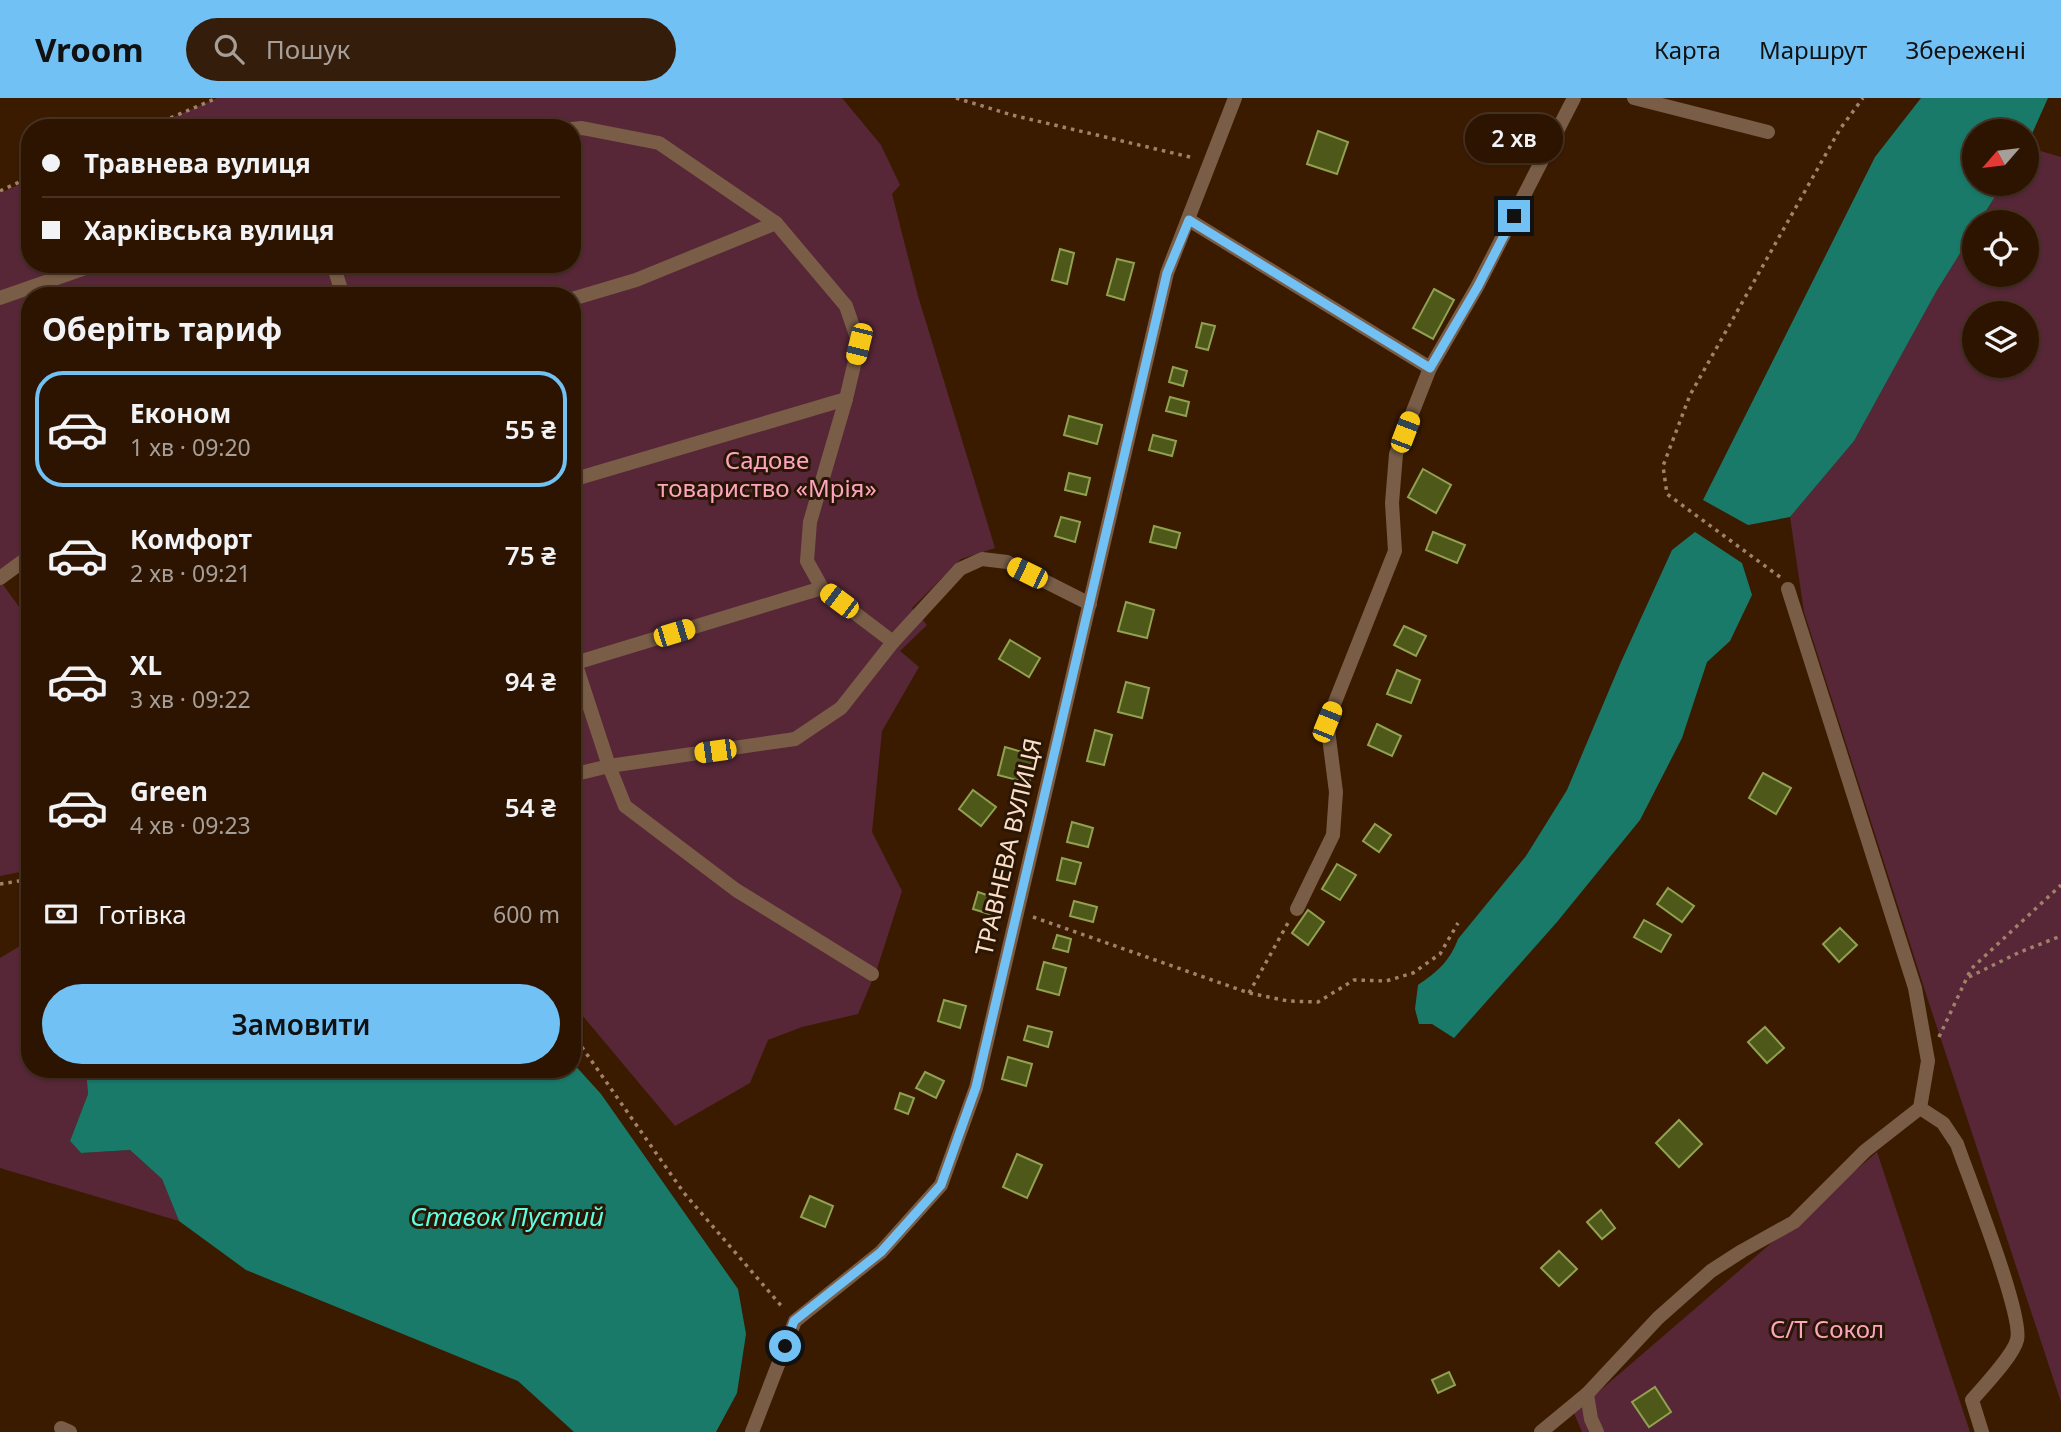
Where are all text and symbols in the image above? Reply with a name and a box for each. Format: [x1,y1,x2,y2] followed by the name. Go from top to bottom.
[186,18,676,81] search box
[35,27,144,72] text: Vroom
[210,30,248,68] icon: search
[266,31,350,67] text: Пошук
[1654,33,1721,66] text: Карта
[1759,33,1867,66] text: Маршрут
[1905,33,2026,66] text: Збережені
[1465,115,1563,164] callout: 2 хв
[1962,119,2039,196] north arrow
[1962,119,2039,378] map controls
[1491,122,1537,154] text: 2 хв
[84,145,311,181] text: Травнева вулиця
[1498,200,1530,232] route end
[1962,210,2039,287] button: locate
[84,212,334,248] text: Харківська вулиця
[1962,301,2039,378] button: layers
[42,307,282,350] text: Оберіть тариф
[844,321,875,367] car
[130,395,231,431] text: Економ
[46,398,109,461] icon: car
[1388,409,1423,455] car
[505,411,556,447] text: 55 ₴
[130,431,251,463] text: 1 хв · 09:20
[657,443,877,504] park label: Садове товариство «Мрія»
[130,521,252,557] text: Комфорт
[46,524,109,587] icon: car
[505,537,556,573] text: 75 ₴
[1004,554,1051,592] car
[130,557,251,589] text: 2 хв · 09:21
[816,580,863,622] car
[651,617,698,649] car
[130,647,162,683] text: XL
[46,650,109,713] icon: car
[505,663,556,699] text: 94 ₴
[130,683,251,715] text: 3 хв · 09:22
[1310,699,1345,745] car
[966,735,1049,959] street label: ТРАВНЕВА ВУЛИЦЯ
[693,738,738,764] car
[130,773,208,809] text: Green
[46,776,109,839] icon: car
[505,789,556,825] text: 54 ₴
[130,809,251,841] text: 4 хв · 09:23
[42,895,80,933] icon: cash
[98,896,187,932] text: Готівка
[493,898,560,930] text: 600 m
[42,984,560,1064] button: Замовити
[410,1198,604,1234] water label: Ставок Пустий
[1770,1312,1884,1345] park label: С/Т Сокол
[769,1330,801,1362] route start

